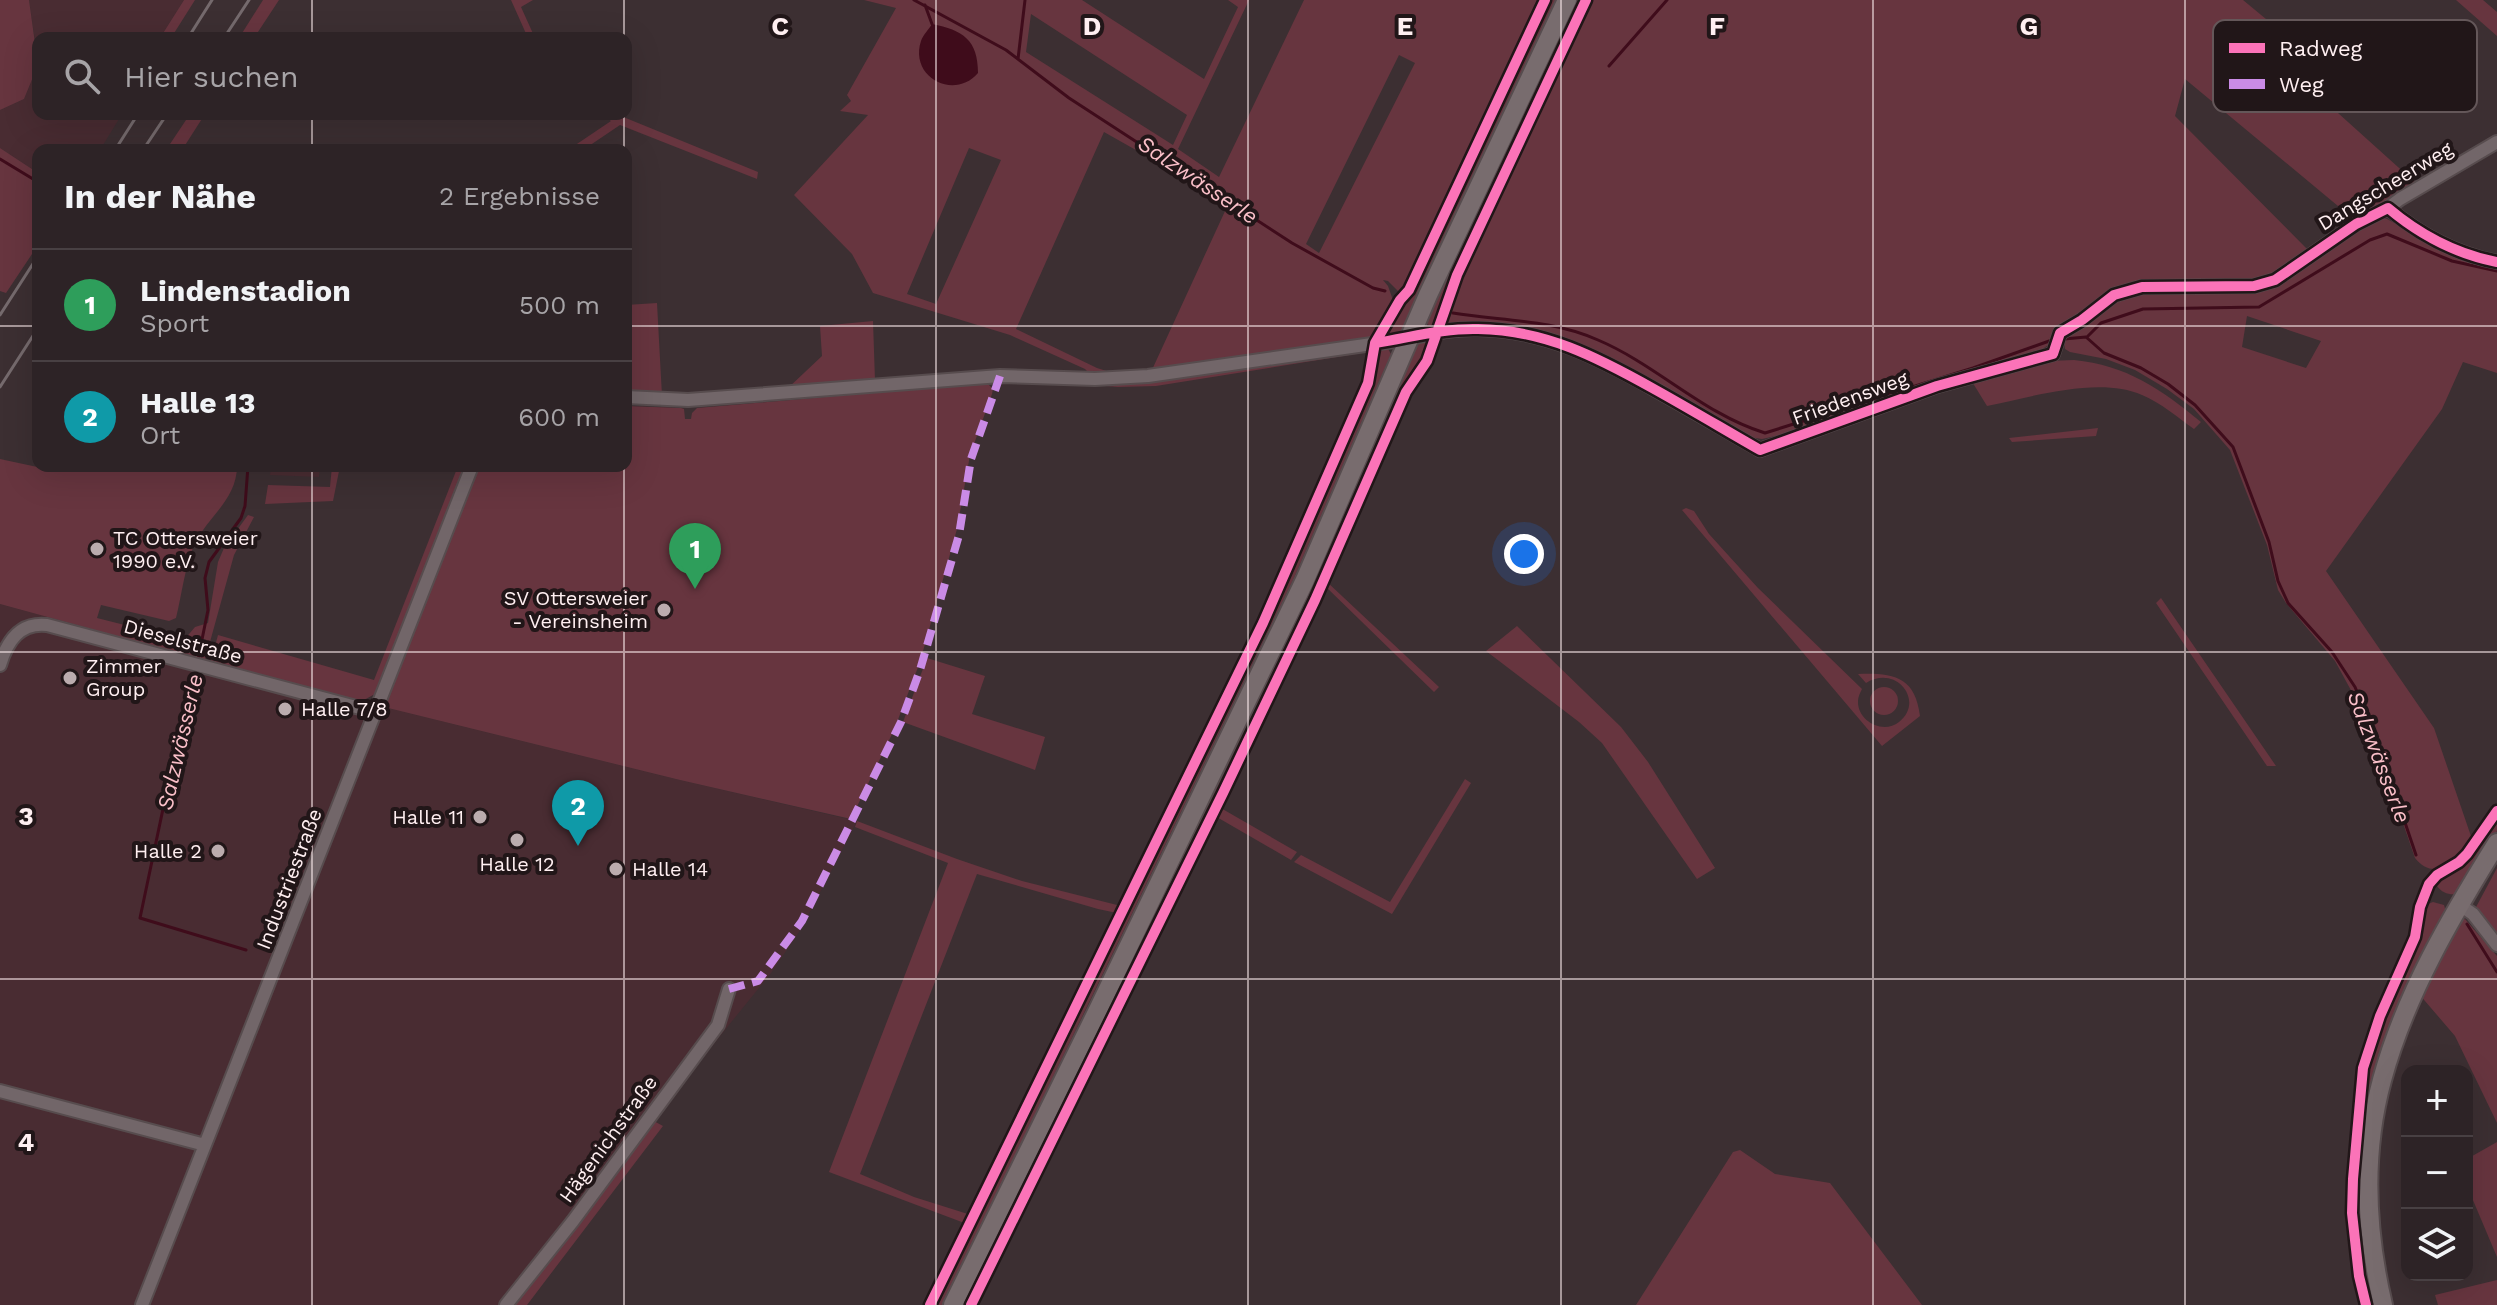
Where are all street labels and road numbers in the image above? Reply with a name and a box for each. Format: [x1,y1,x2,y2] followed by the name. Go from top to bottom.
[2313,136,2457,236] street label: Dangscheerweg
[1789,366,1911,430] street label: Friedensweg
[121,614,245,668] street label: Dieselstraße
[251,805,327,953] street label: Industriestraße
[554,1071,662,1207] street label: Hägenichstraße

